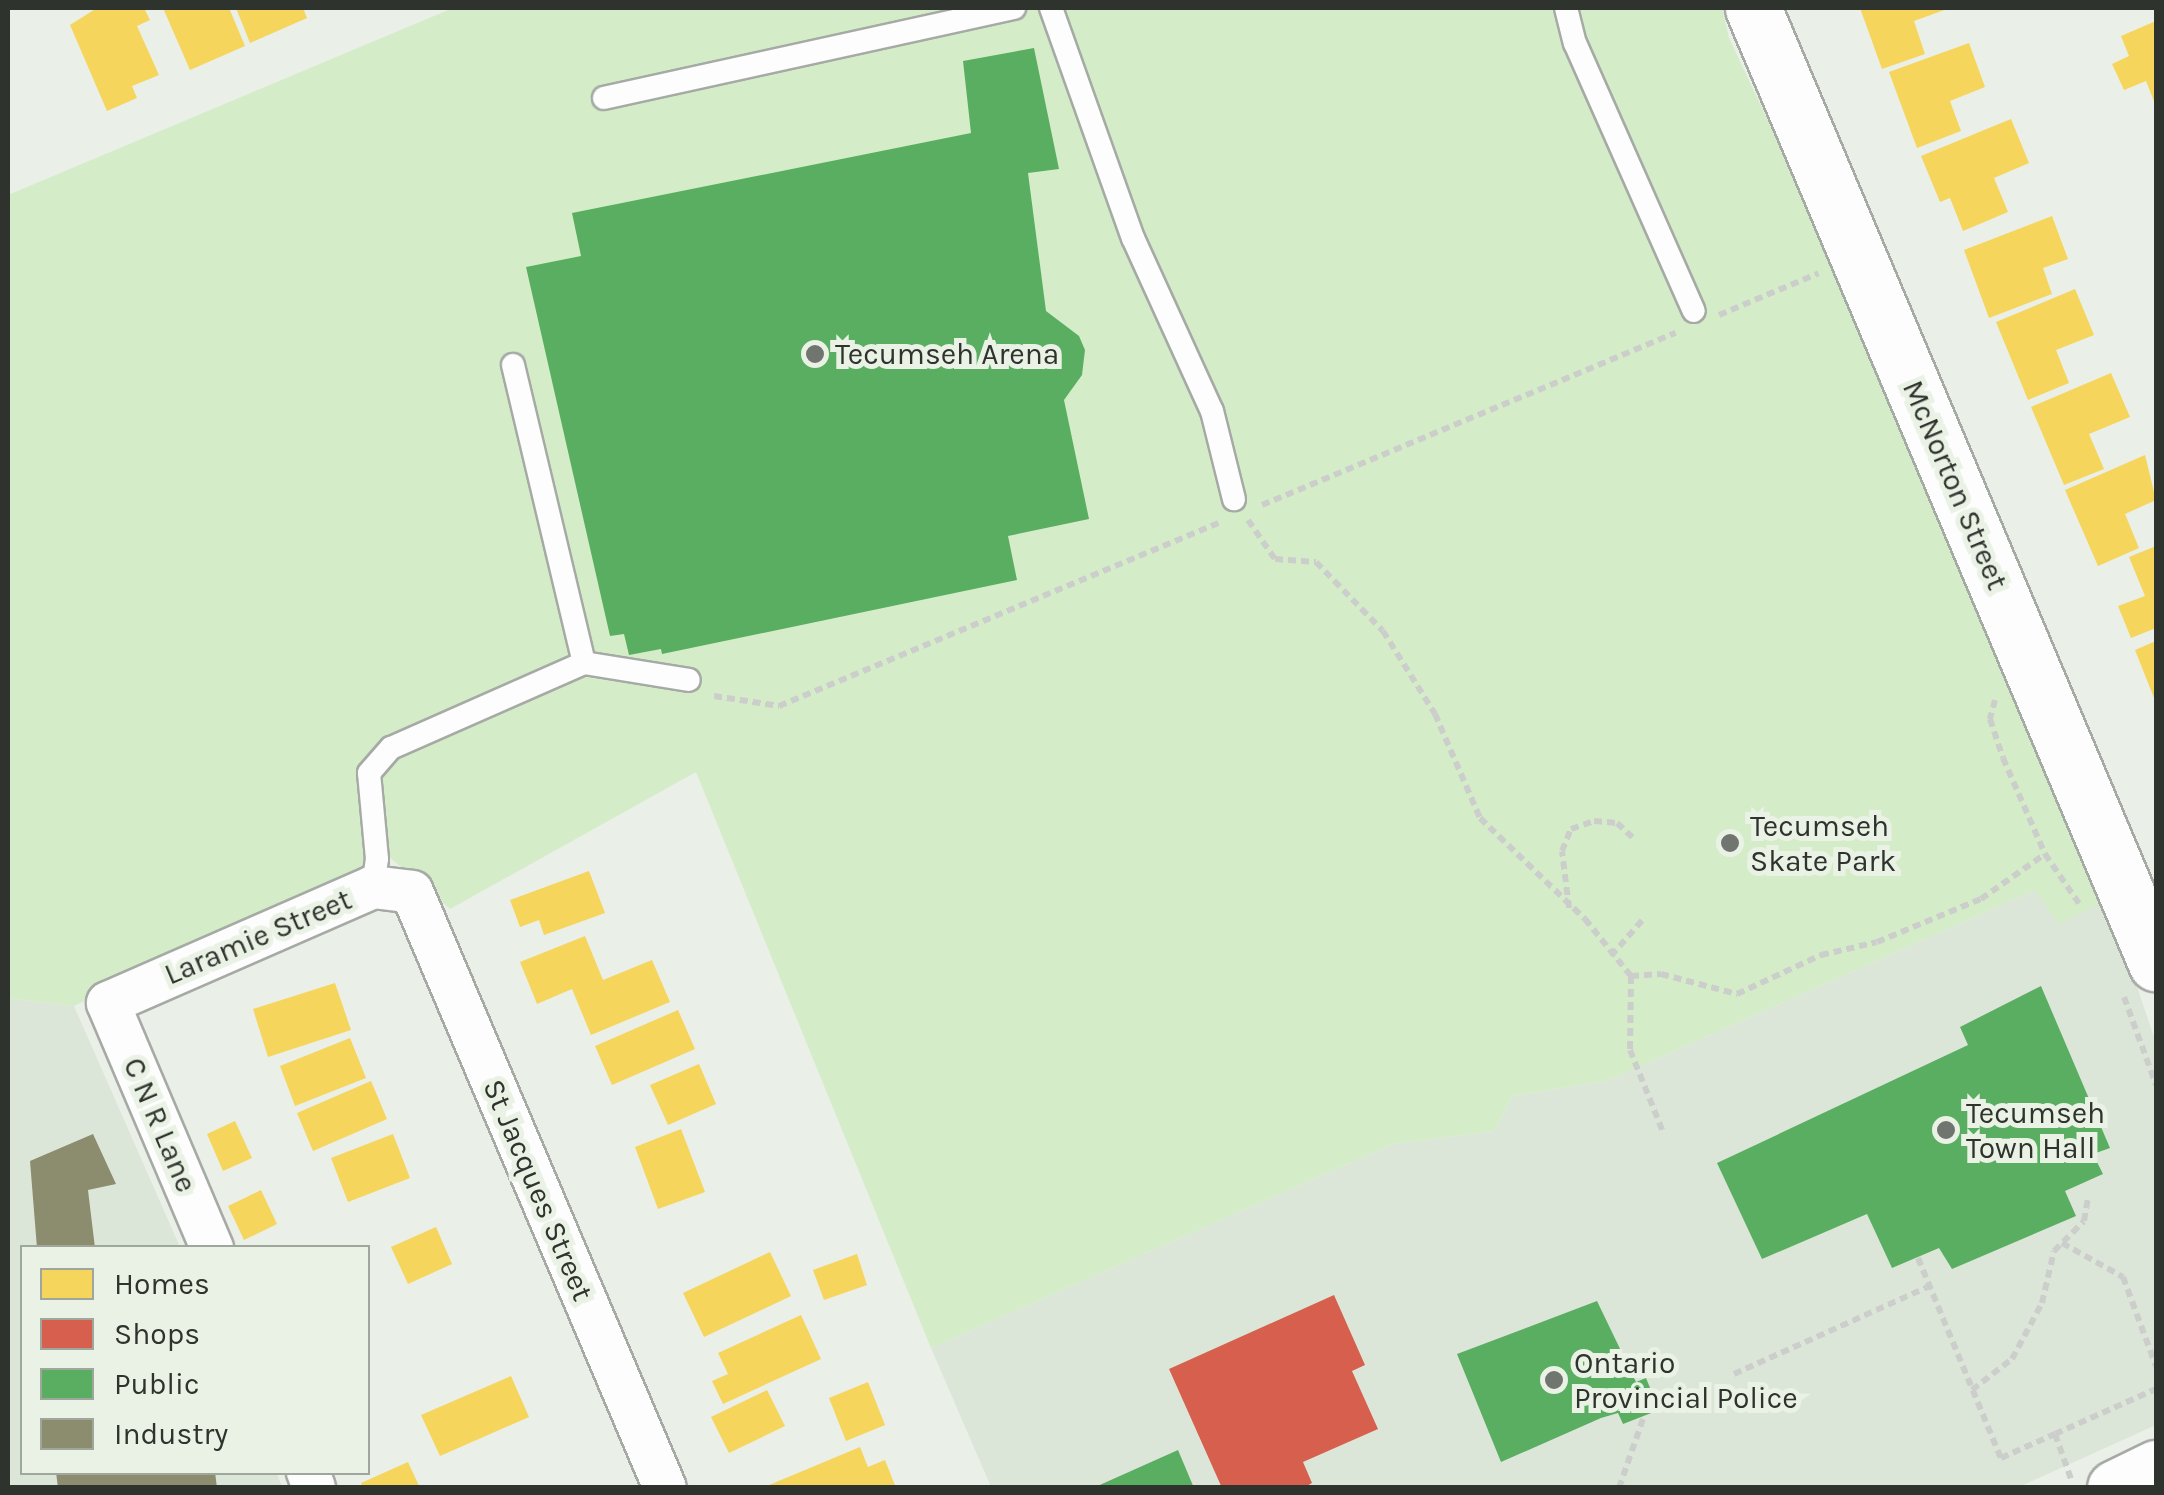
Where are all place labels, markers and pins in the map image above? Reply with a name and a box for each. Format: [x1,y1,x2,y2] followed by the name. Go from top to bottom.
[835,336,1059,372] place label: Tecumseh Arena
[804,343,826,365] marker: Tecumseh Arena
[1750,808,1896,878] place label: Tecumseh Skate Park
[1719,832,1741,854] marker: Tecumseh Skate Park
[1966,1095,2105,1166] place label: Tecumseh Town Hall
[1935,1119,1957,1141] marker: Tecumseh Town Hall
[1574,1345,1798,1416] place label: Ontario Provincial Police
[1543,1369,1565,1391] marker: Ontario Provincial Police

